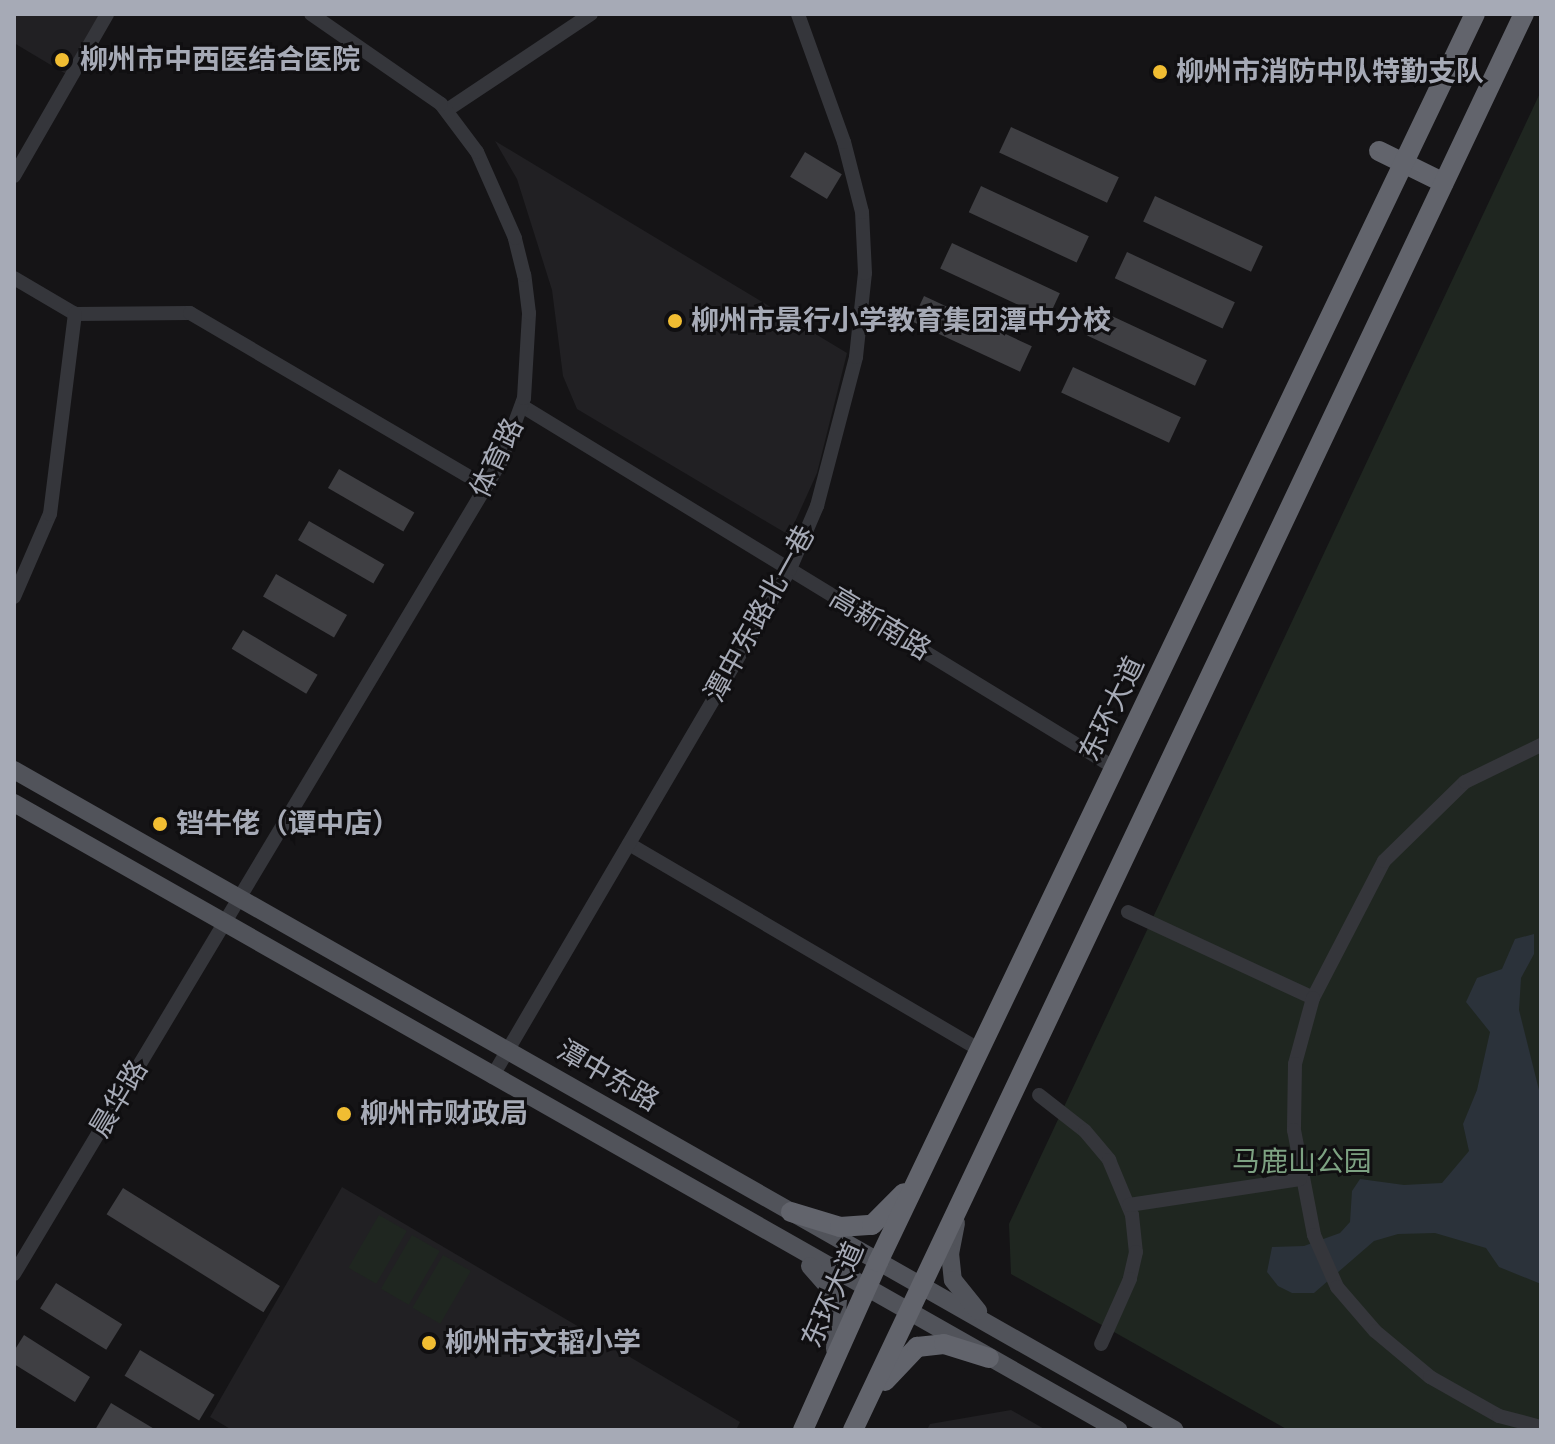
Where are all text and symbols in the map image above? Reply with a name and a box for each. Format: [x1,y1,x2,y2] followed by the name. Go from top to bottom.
[80,43,360,77] place label: 柳州市中西医结合医院
[51,49,73,71] marker: 柳州市中西医结合医院
[1176,55,1484,89] place label: 柳州市消防中队特勤支队
[1151,63,1169,81] marker: 柳州市消防中队特勤支队
[691,304,1111,338] place label: 柳州市景行小学教育集团潭中分校
[666,312,684,330] marker: 柳州市景行小学教育集团潭中分校
[463,413,531,503] street label: 体育路
[698,520,822,708] street label: 潭中东路北一巷
[823,581,937,667] street label: 高新南路
[1072,651,1152,767] street label: 东环大道
[176,807,400,841] place label: 铛牛佬（谭中店）
[151,815,169,833] marker: 铛牛佬（谭中店）
[551,1033,665,1119] street label: 潭中东路
[83,1054,155,1144] street label: 晨华路
[360,1097,528,1131] place label: 柳州市财政局
[335,1105,353,1123] marker: 柳州市财政局
[1232,1145,1372,1179] park label: 马鹿山公园
[795,1237,871,1353] street label: 东环大道
[445,1326,641,1360] place label: 柳州市文韬小学
[420,1334,438,1352] marker: 柳州市文韬小学

